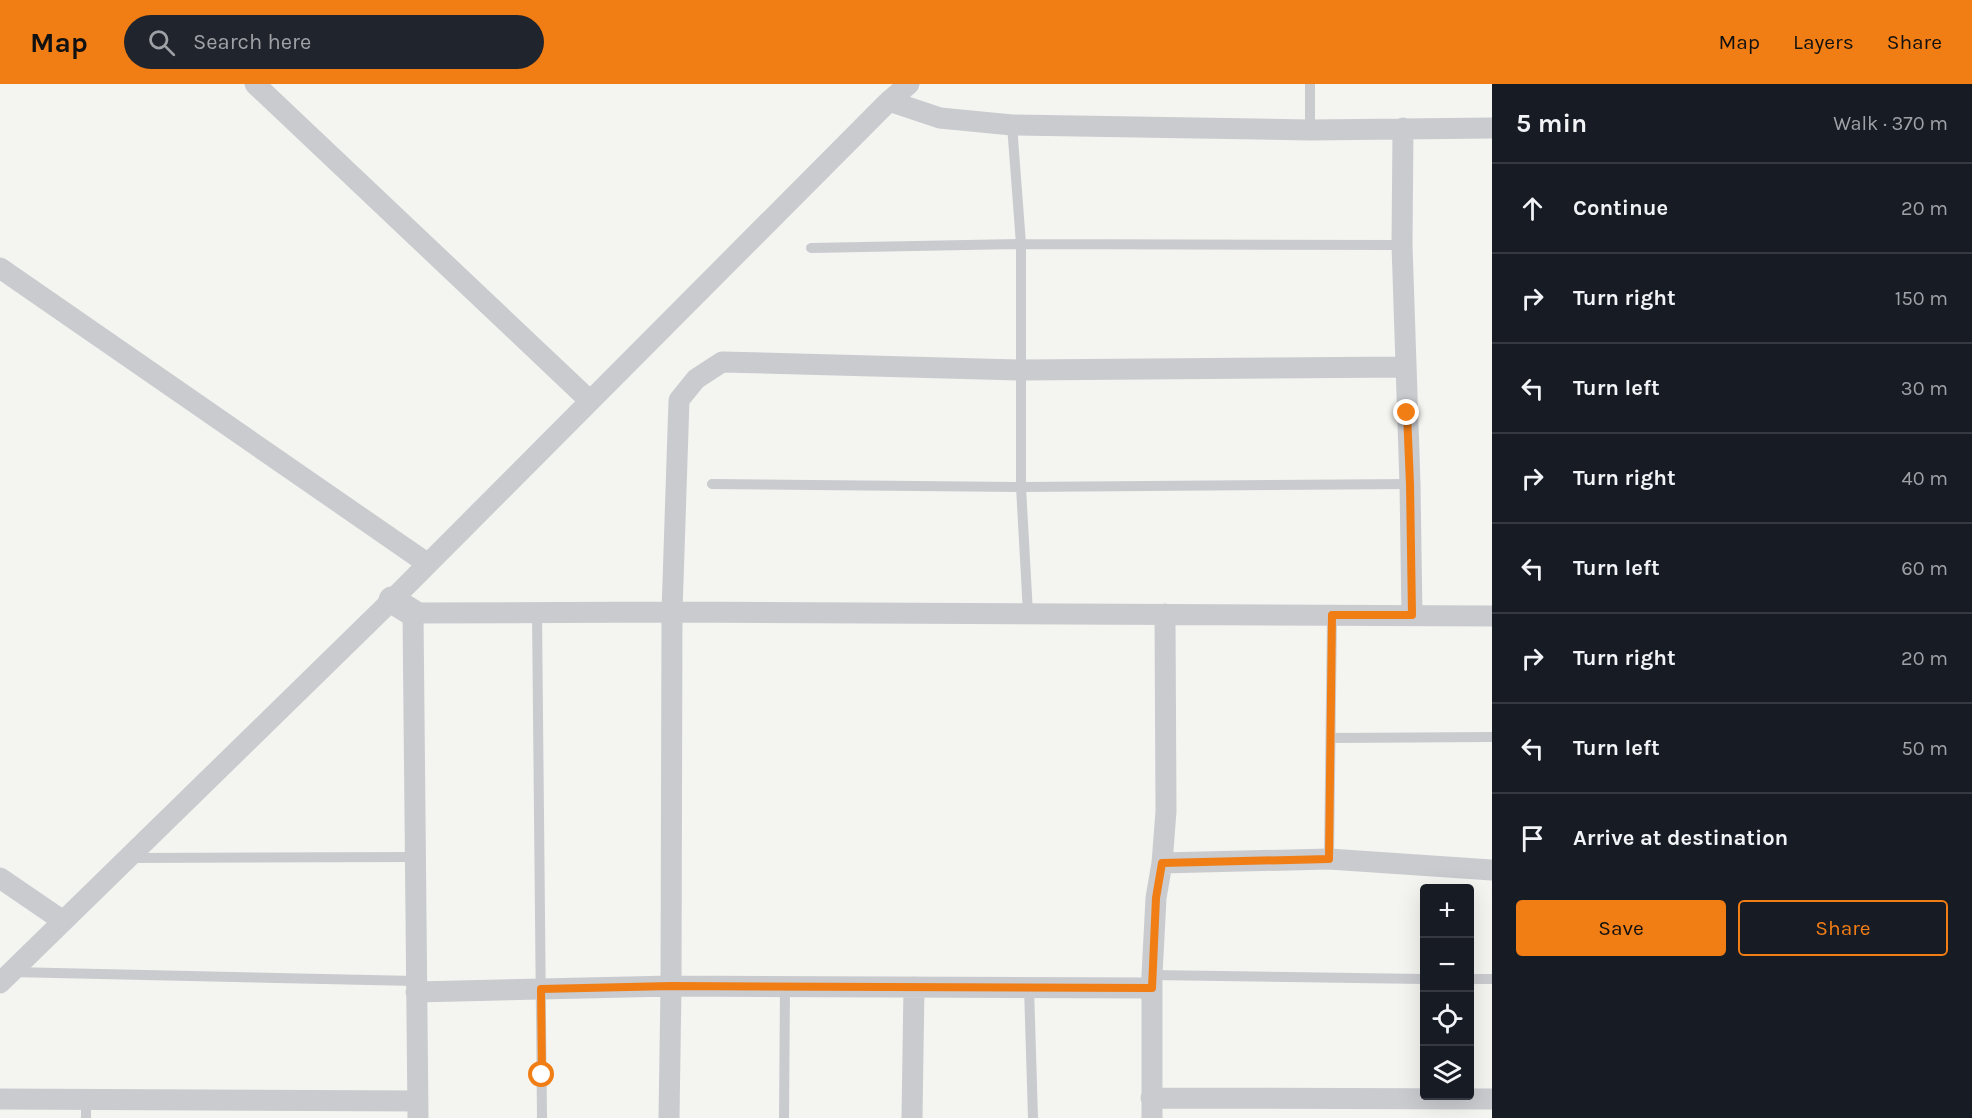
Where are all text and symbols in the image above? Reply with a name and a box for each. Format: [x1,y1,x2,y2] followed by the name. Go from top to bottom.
[124,15,544,69] search box
[30,26,88,59] text: Map
[145,26,178,59] icon: search
[193,29,311,55] text: Search here
[1718,30,1760,54] text: Map
[1793,30,1854,54] text: Layers
[1887,30,1942,54] text: Share
[1516,108,1587,139] text: 5 min
[1833,112,1948,135] text: Walk · 370 m
[1516,192,1549,225] icon: ahead
[1573,195,1668,221] text: Continue
[1901,197,1948,220] text: 20 m
[1516,282,1549,315] icon: right
[1573,285,1676,311] text: Turn right
[1895,287,1948,310] text: 150 m
[1516,372,1549,405] icon: left
[1573,375,1660,401] text: Turn left
[1901,377,1948,400] text: 30 m
[1393,399,1419,425] route end
[1516,462,1549,495] icon: right
[1573,465,1676,491] text: Turn right
[1902,467,1948,490] text: 40 m
[1516,552,1549,585] icon: left
[1573,555,1660,581] text: Turn left
[1901,557,1948,580] text: 60 m
[1516,642,1549,675] icon: right
[1573,645,1676,671] text: Turn right
[1901,647,1948,670] text: 20 m
[1516,732,1549,765] icon: left
[1573,735,1660,761] text: Turn left
[1901,737,1948,760] text: 50 m
[1516,822,1549,855] icon: arrive
[1573,825,1788,851] text: Arrive at destination
[1420,884,1474,1100] map controls
[1420,884,1474,938] button: +
[1516,900,1726,956] button: Save
[1738,900,1948,956] button: Share
[1420,938,1474,992] button: −
[1420,992,1474,1046] button: locate
[1420,1046,1474,1100] button: layers
[528,1061,554,1087] route start

